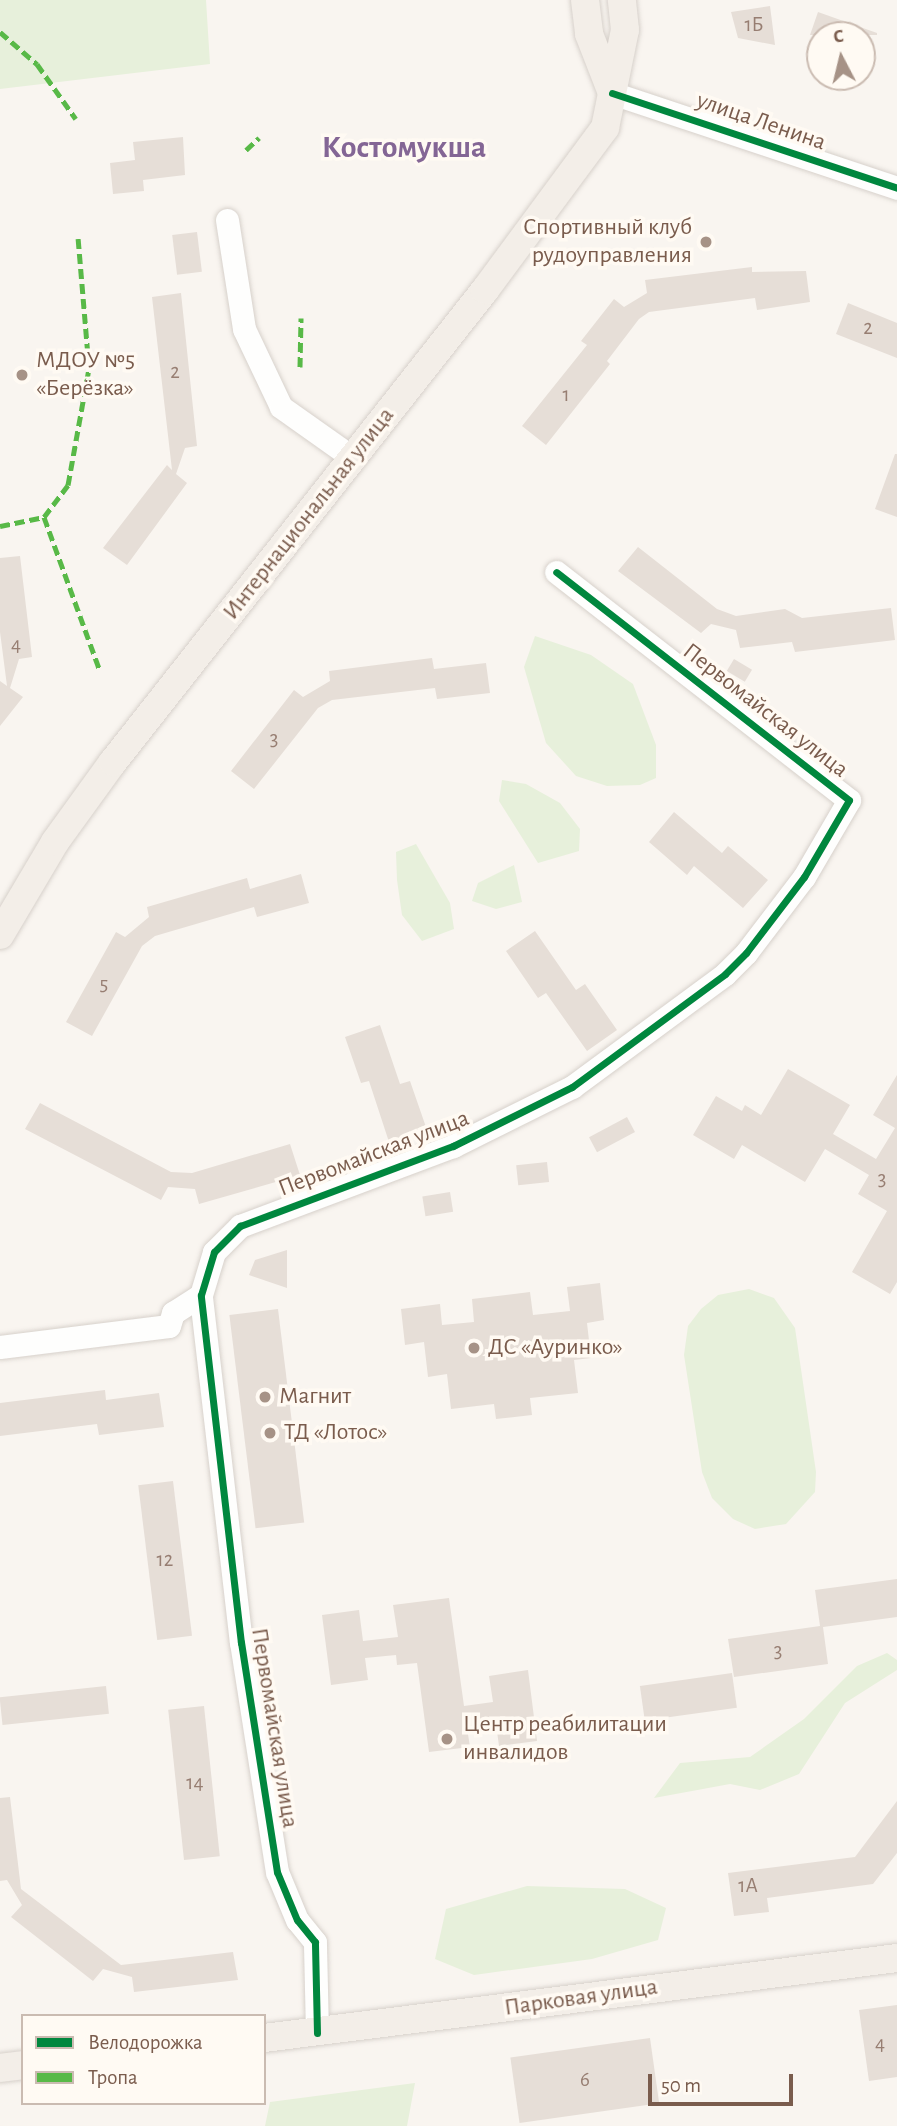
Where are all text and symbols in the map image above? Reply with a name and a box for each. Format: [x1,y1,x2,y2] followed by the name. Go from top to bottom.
[744,12,764,38] house number: 1Б
[806,21,876,91] north arrow
[832,27,845,47] text: С
[693,86,829,158] street label: улица Ленина
[322,128,486,166] district label: Костомукша
[523,214,692,270] place label: Спортивный клуб рудоуправления
[698,234,714,250] marker: Спортивный клуб рудоуправления
[863,315,873,341] house number: 2
[36,347,135,403] place label: МДОУ №5 «Берёзка»
[170,359,180,385] house number: 2
[14,367,30,383] marker: МДОУ №5 «Берёзка»
[562,382,570,408] house number: 1
[217,402,401,626] street label: Интернациональная улица
[11,632,21,658] house number: 4
[676,637,854,785] street label: Первомайская улица
[270,726,278,752] house number: 3
[100,971,108,997] house number: 5
[274,1104,474,1204] street label: Первомайская улица
[878,1166,886,1192] house number: 3
[488,1334,623,1362] place label: ДС «Ауринко»
[466,1340,482,1356] marker: ДС «Ауринко»
[279,1383,351,1411] place label: Магнит
[257,1389,273,1405] marker: Магнит
[284,1419,387,1447] place label: ТД «Лотос»
[262,1425,278,1441] marker: ТД «Лотос»
[157,1547,173,1573] house number: 12
[244,1626,304,1830] street label: Первомайская улица
[774,1638,782,1664] house number: 3
[463,1711,667,1767] place label: Центр реабилитации инвалидов
[437,1729,457,1749] marker: Центр реабилитации инвалидов
[186,1770,204,1796] house number: 14
[738,1873,758,1899] house number: 1А
[503,1973,659,2023] street label: Парковая улица
[21,2014,266,2105] legend
[875,2031,885,2057] house number: 4
[88,2032,203,2053] text: Велодорожка
[652,2060,797,2104] scale bar
[88,2067,138,2088] text: Тропа
[580,2067,590,2093] house number: 6
[661,2075,701,2096] text: 50 m

